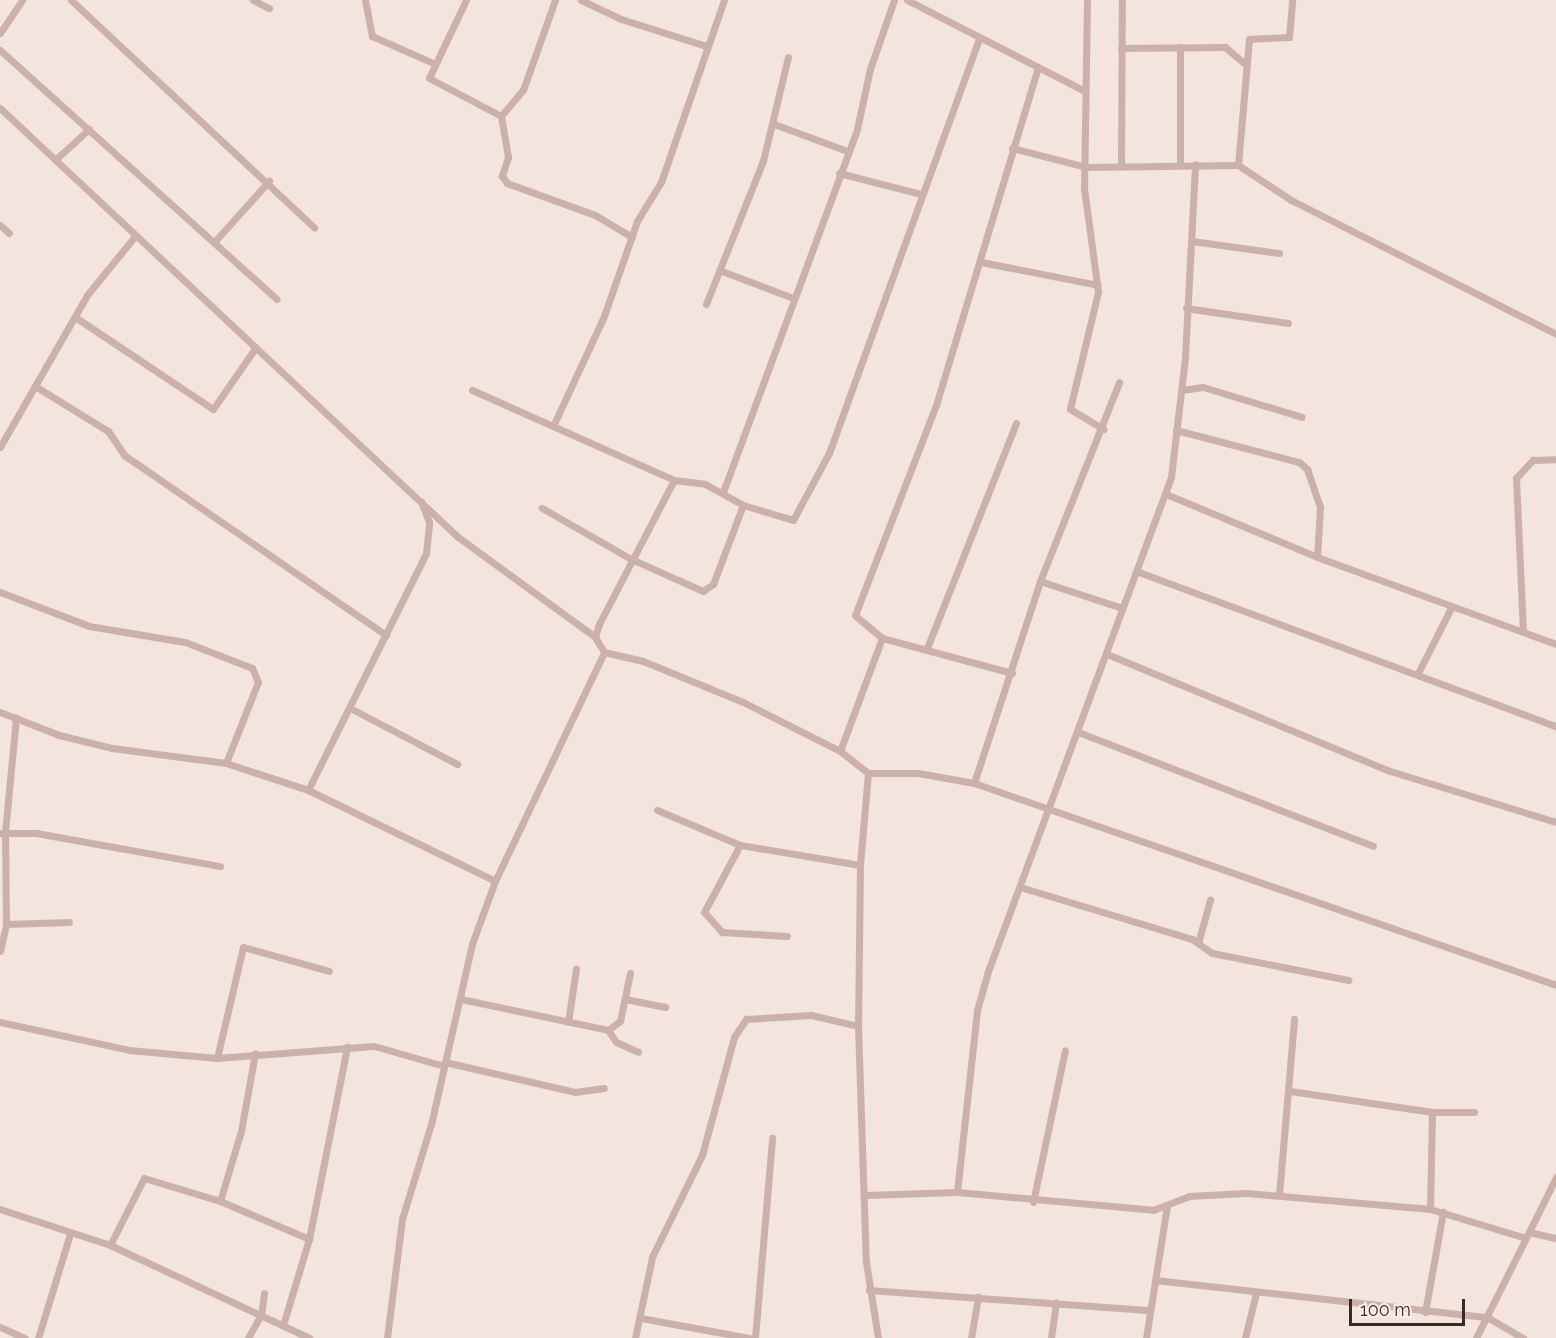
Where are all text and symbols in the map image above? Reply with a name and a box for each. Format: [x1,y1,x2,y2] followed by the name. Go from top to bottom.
[1352,1287,1468,1325] scale bar
[1360,1299,1411,1320] text: 100 m

